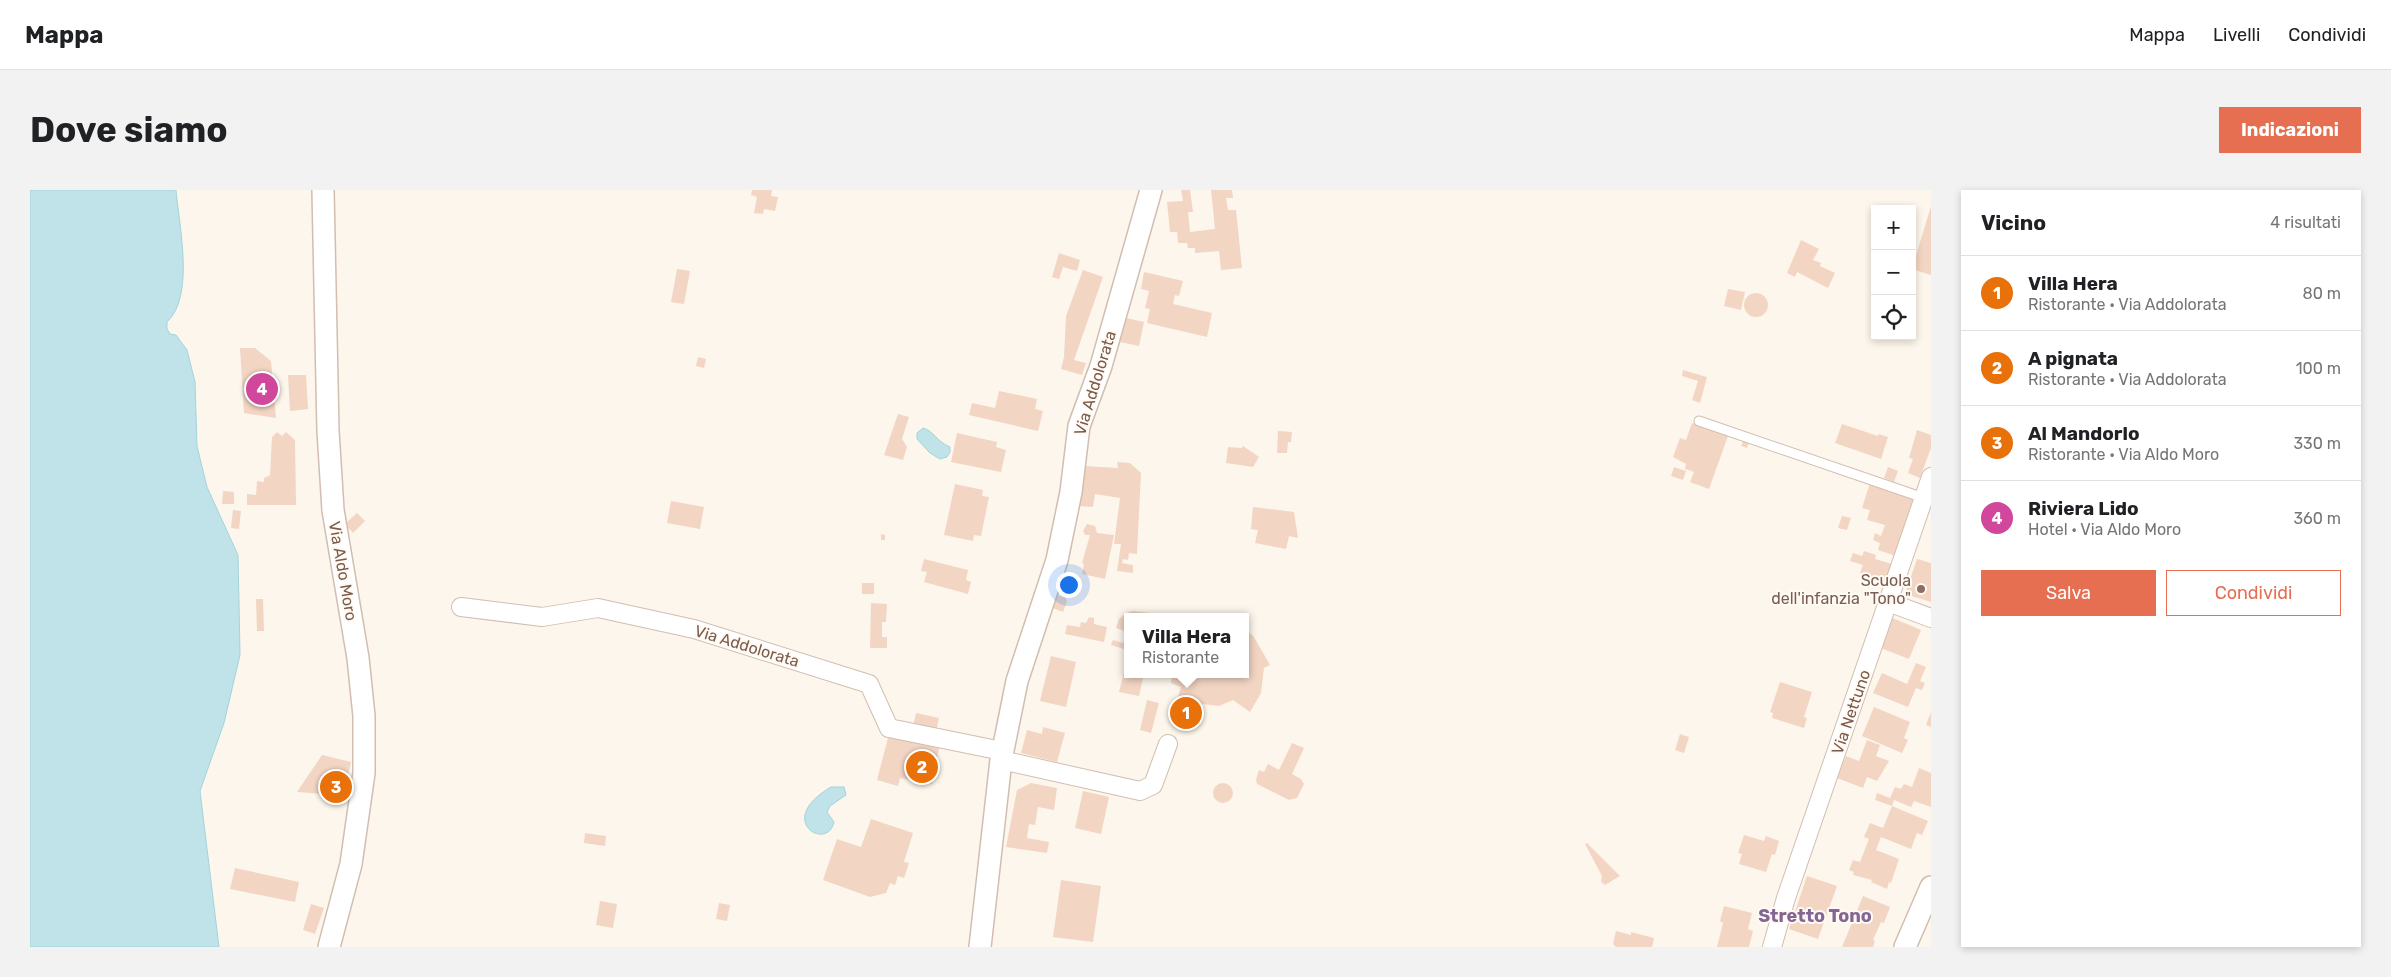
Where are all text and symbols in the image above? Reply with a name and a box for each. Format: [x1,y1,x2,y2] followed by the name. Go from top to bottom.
[25,21,103,49] text: Mappa
[2129,24,2185,46] text: Mappa
[2213,24,2260,46] text: Livelli
[2288,24,2366,46] text: Condividi
[2219,107,2361,153] button: Indicazioni
[30,109,228,151] text: Dove siamo
[1871,205,1916,340] map controls
[1871,205,1916,250] button: +
[1981,210,2046,235] text: Vicino
[2270,213,2341,232] text: 4 risultati
[1871,250,1916,295] button: −
[2028,272,2118,295] text: Villa Hera
[1993,284,2001,303] text: 1
[2303,284,2341,303] text: 80 m
[1871,295,1916,340] button: locate
[2028,295,2227,314] text: Ristorante · Via Addolorata
[1070,328,1120,438] street label: Via Addolorata
[2028,347,2118,370] text: A pignata
[1992,359,2002,378] text: 2
[2296,359,2341,378] text: 100 m
[246,370,278,408] pin: 4
[2028,370,2227,389] text: Ristorante · Via Addolorata
[2028,422,2140,445] text: Al Mandorlo
[1992,434,2002,453] text: 3
[2293,434,2341,453] text: 330 m
[2028,445,2219,464] text: Ristorante · Via Aldo Moro
[2028,497,2139,520] text: Riviera Lido
[1992,509,2002,528] text: 4
[2293,509,2341,528] text: 360 m
[325,520,361,622] street label: Via Aldo Moro
[2028,520,2181,539] text: Hotel · Via Aldo Moro
[1981,570,2156,616] button: Salva
[2166,570,2341,616] button: Condividi
[1771,571,1911,608] place label: Scuola dell'infanzia "Tono"
[1056,572,1082,598] your location
[1915,583,1927,595] marker: Scuola dell'infanzia "Tono"
[1124,613,1249,678] popup
[692,621,802,671] street label: Via Addolorata
[1142,625,1231,648] text: Villa Hera
[1142,648,1219,667] text: Ristorante
[1828,667,1874,757] street label: Via Nettuno
[1170,694,1202,732] pin: 1
[906,748,938,786] pin: 2
[320,768,352,806] pin: 3
[1758,905,1872,927] district label: Stretto Tono

